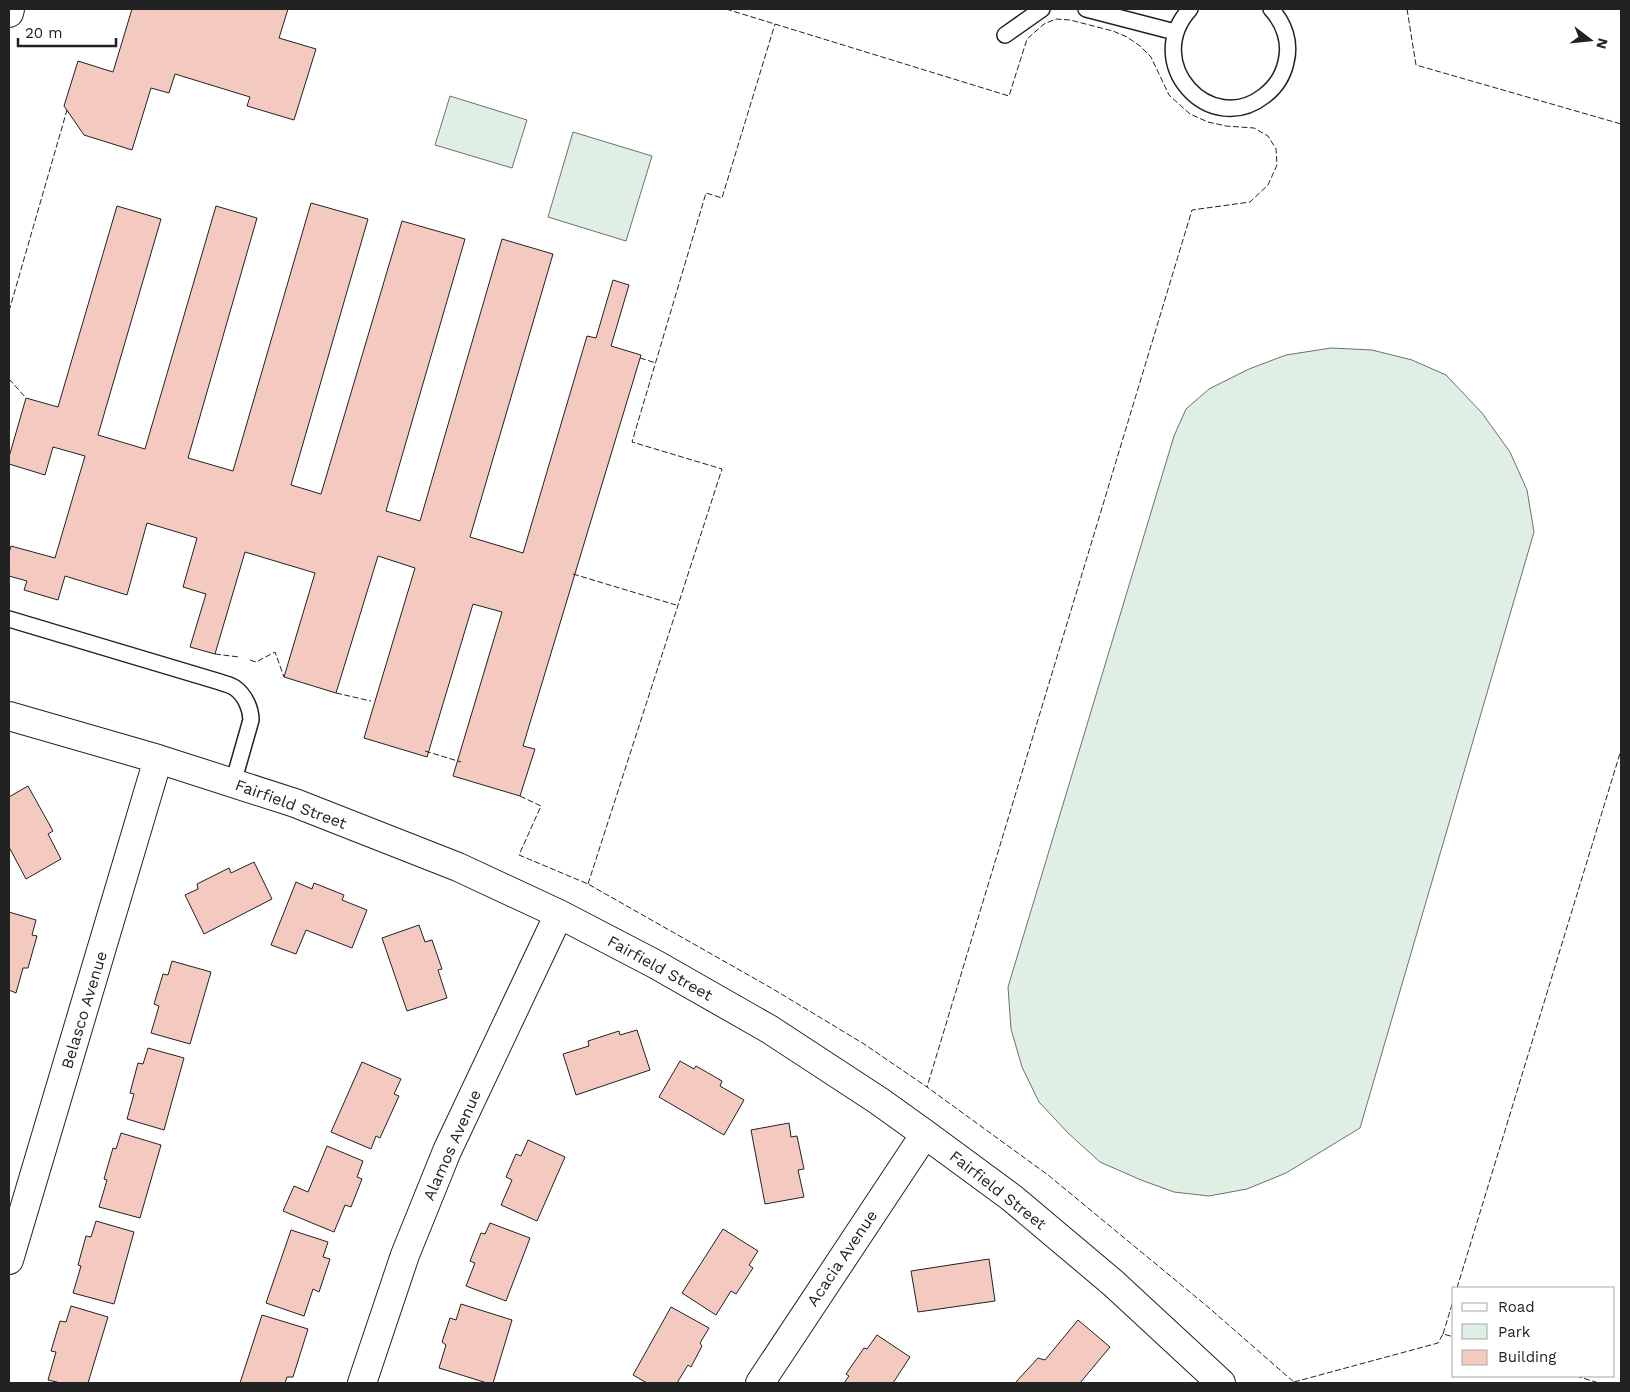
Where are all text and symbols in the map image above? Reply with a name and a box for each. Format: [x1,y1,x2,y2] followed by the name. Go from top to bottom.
[18,15,115,47] scale bar
[1565,15,1615,65] north arrow
[25,24,63,42] text: 20 m
[1593,36,1612,51] text: N
[233,775,350,833] street label: Fairfield Street
[604,931,716,1005] street label: Fairfield Street
[57,949,111,1071] street label: Belasco Avenue
[419,1087,485,1203] street label: Alamos Avenue
[946,1146,1050,1234] street label: Fairfield Street
[803,1206,881,1310] street label: Acacia Avenue
[1452,1287,1615,1377] legend
[1498,1298,1535,1316] text: Road
[1498,1323,1531,1341] text: Park
[1498,1348,1556,1366] text: Building

